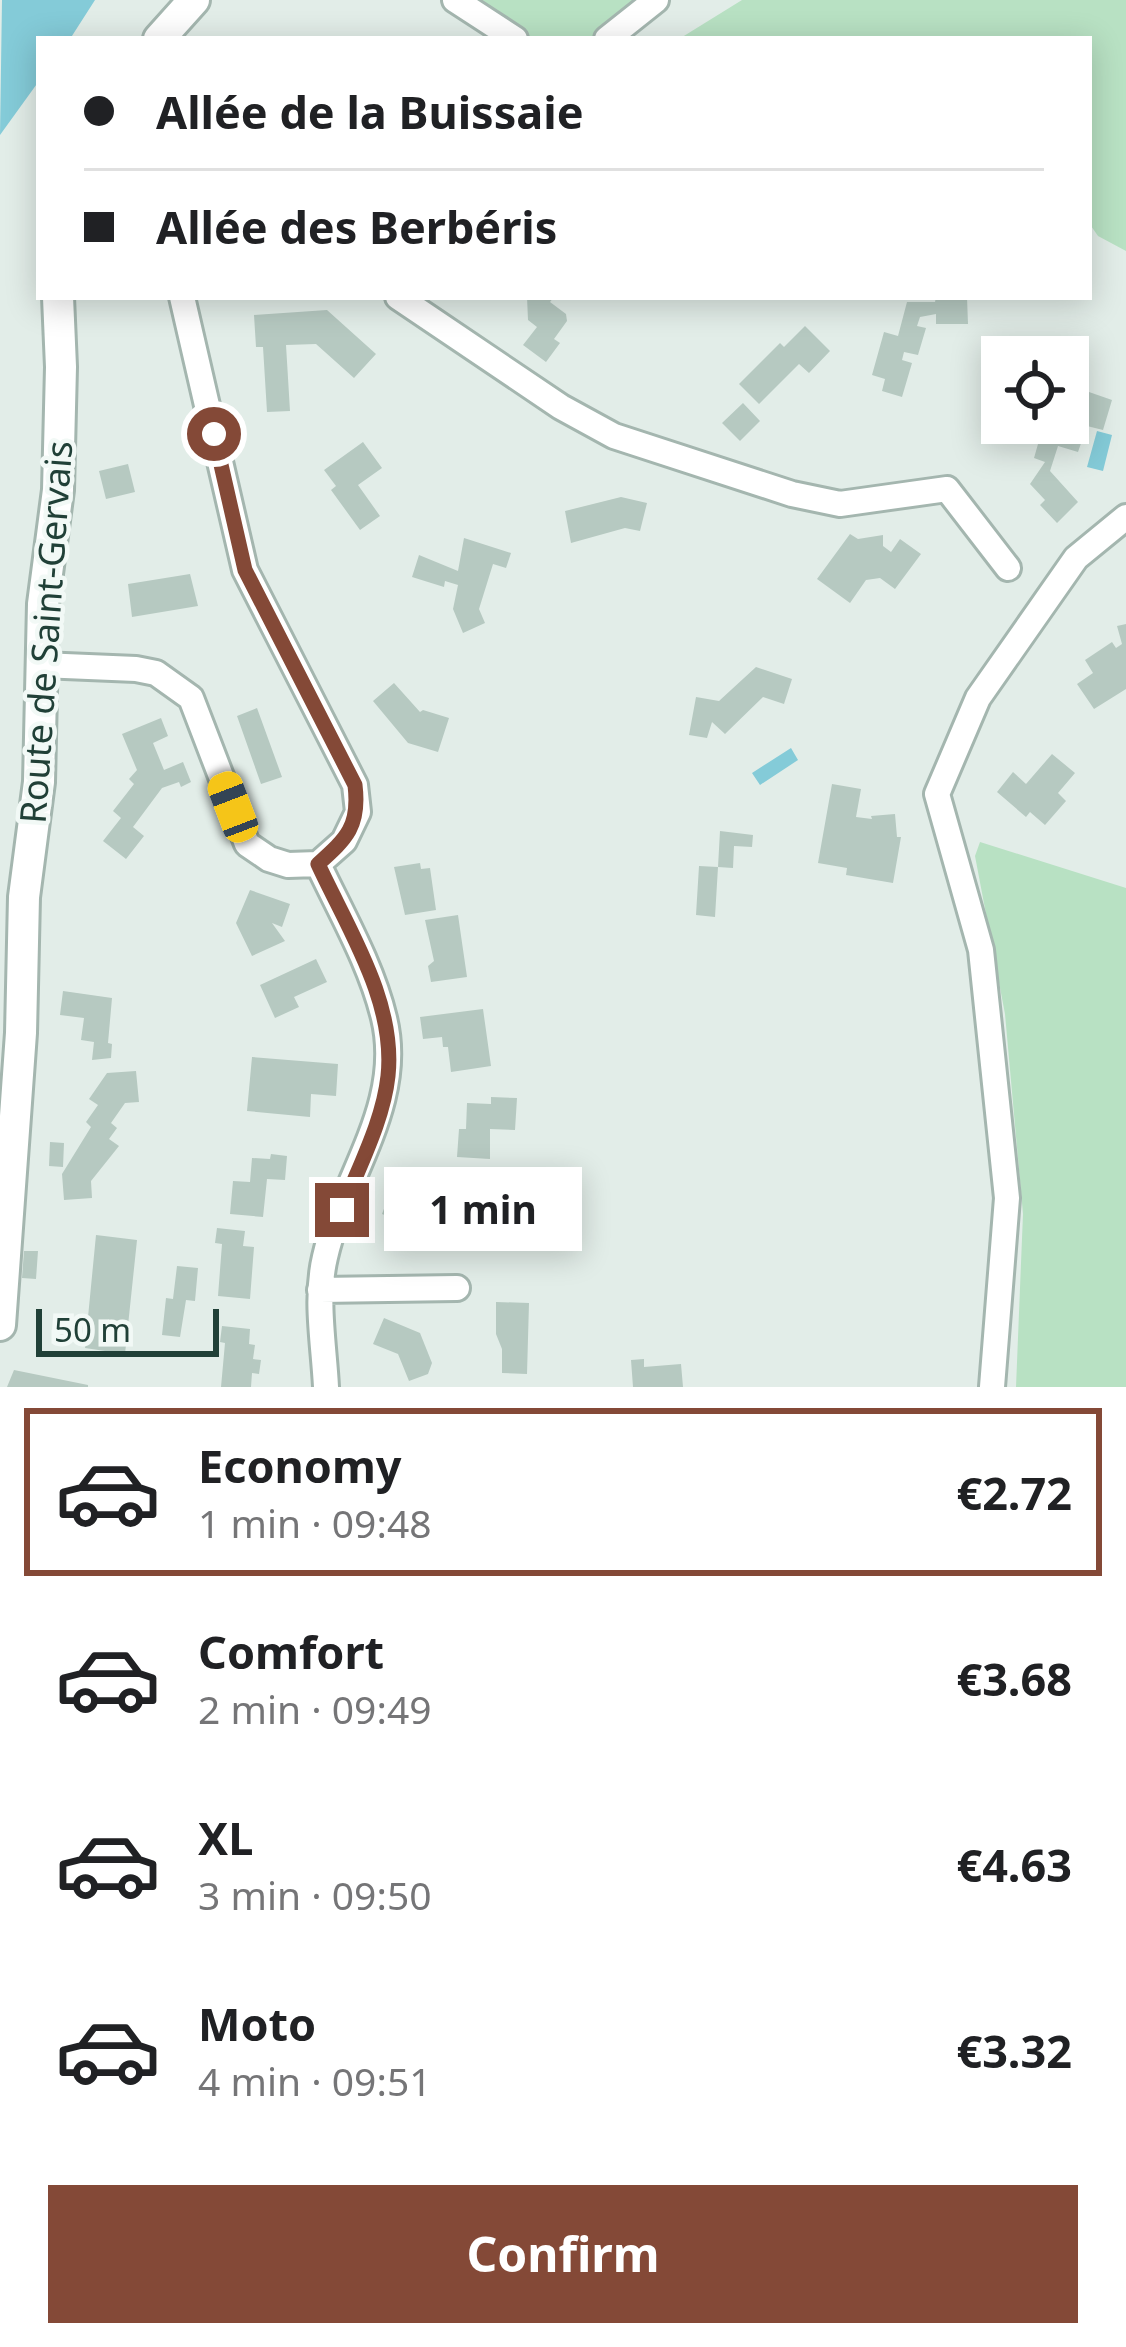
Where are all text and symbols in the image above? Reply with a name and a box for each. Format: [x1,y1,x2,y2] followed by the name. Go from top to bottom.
[156,81,584,142] text: Allée de la Buissaie
[156,196,557,257] text: Allée des Berbéris
[981,336,1089,444] map controls
[981,336,1089,444] button: locate
[187,407,241,461] route start
[8,439,83,825] street label: Route de Saint-Gervais
[203,767,263,847] car
[384,1168,582,1252] callout: 1 min
[429,1182,537,1235] text: 1 min
[315,1183,369,1237] route end
[36,1303,219,1356] scale bar
[54,1307,131,1352] text: 50 m
[198,1435,402,1496] text: Economy
[54,1438,162,1546] icon: car
[956,1462,1072,1523] text: €2.72
[198,1496,432,1549] text: 1 min · 09:48
[198,1621,384,1682] text: Comfort
[54,1624,162,1732] icon: car
[956,1648,1072,1709] text: €3.68
[198,1682,432,1735] text: 2 min · 09:49
[198,1807,253,1868] text: XL
[54,1810,162,1918] icon: car
[956,1834,1072,1895] text: €4.63
[198,1868,432,1921] text: 3 min · 09:50
[198,1993,316,2054] text: Moto
[54,1996,162,2104] icon: car
[956,2020,1072,2081] text: €3.32
[198,2054,432,2107] text: 4 min · 09:51
[48,2185,1078,2323] button: Confirm

